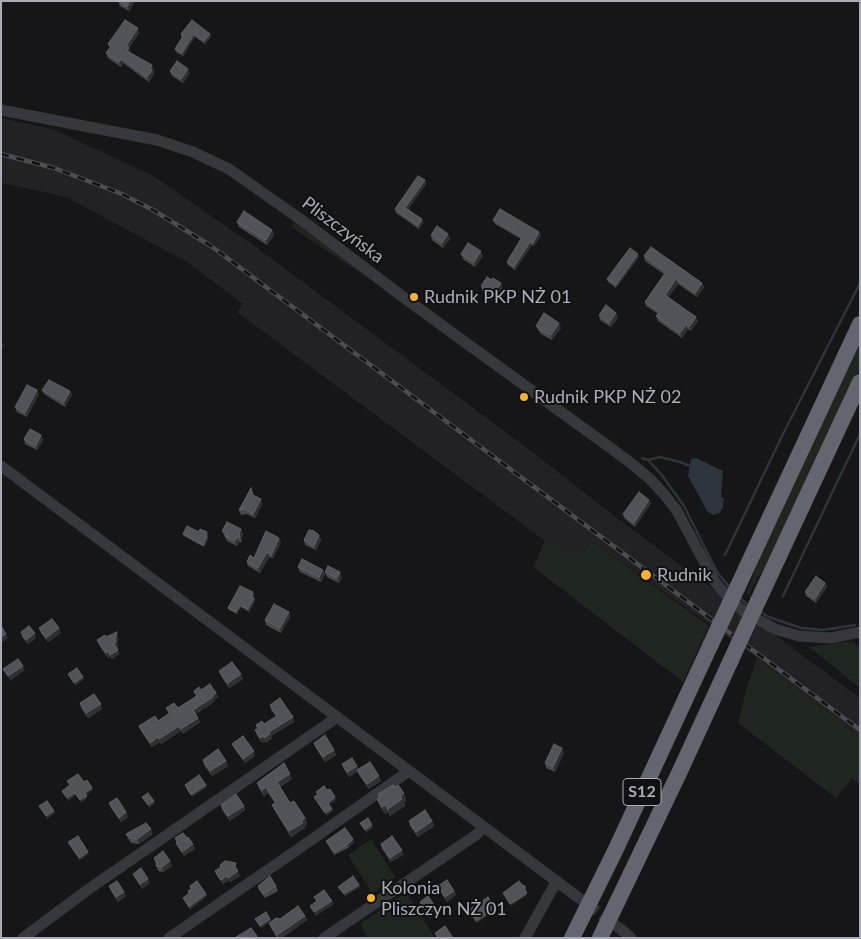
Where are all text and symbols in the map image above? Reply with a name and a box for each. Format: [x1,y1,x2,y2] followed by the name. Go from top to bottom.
[298,192,388,268] street label: Pliszczyńska
[424,286,571,308] place label: Rudnik PKP NŻ 01
[408,291,420,303] marker: Rudnik PKP NŻ 01
[534,386,681,408] place label: Rudnik PKP NŻ 02
[518,391,530,403] marker: Rudnik PKP NŻ 02
[657,564,712,586] place label: Rudnik
[639,568,653,582] marker: Rudnik
[623,779,661,806] road number: S12
[381,877,507,920] place label: Kolonia Pliszczyn NŻ 01
[365,892,377,904] marker: Kolonia Pliszczyn NŻ 01

